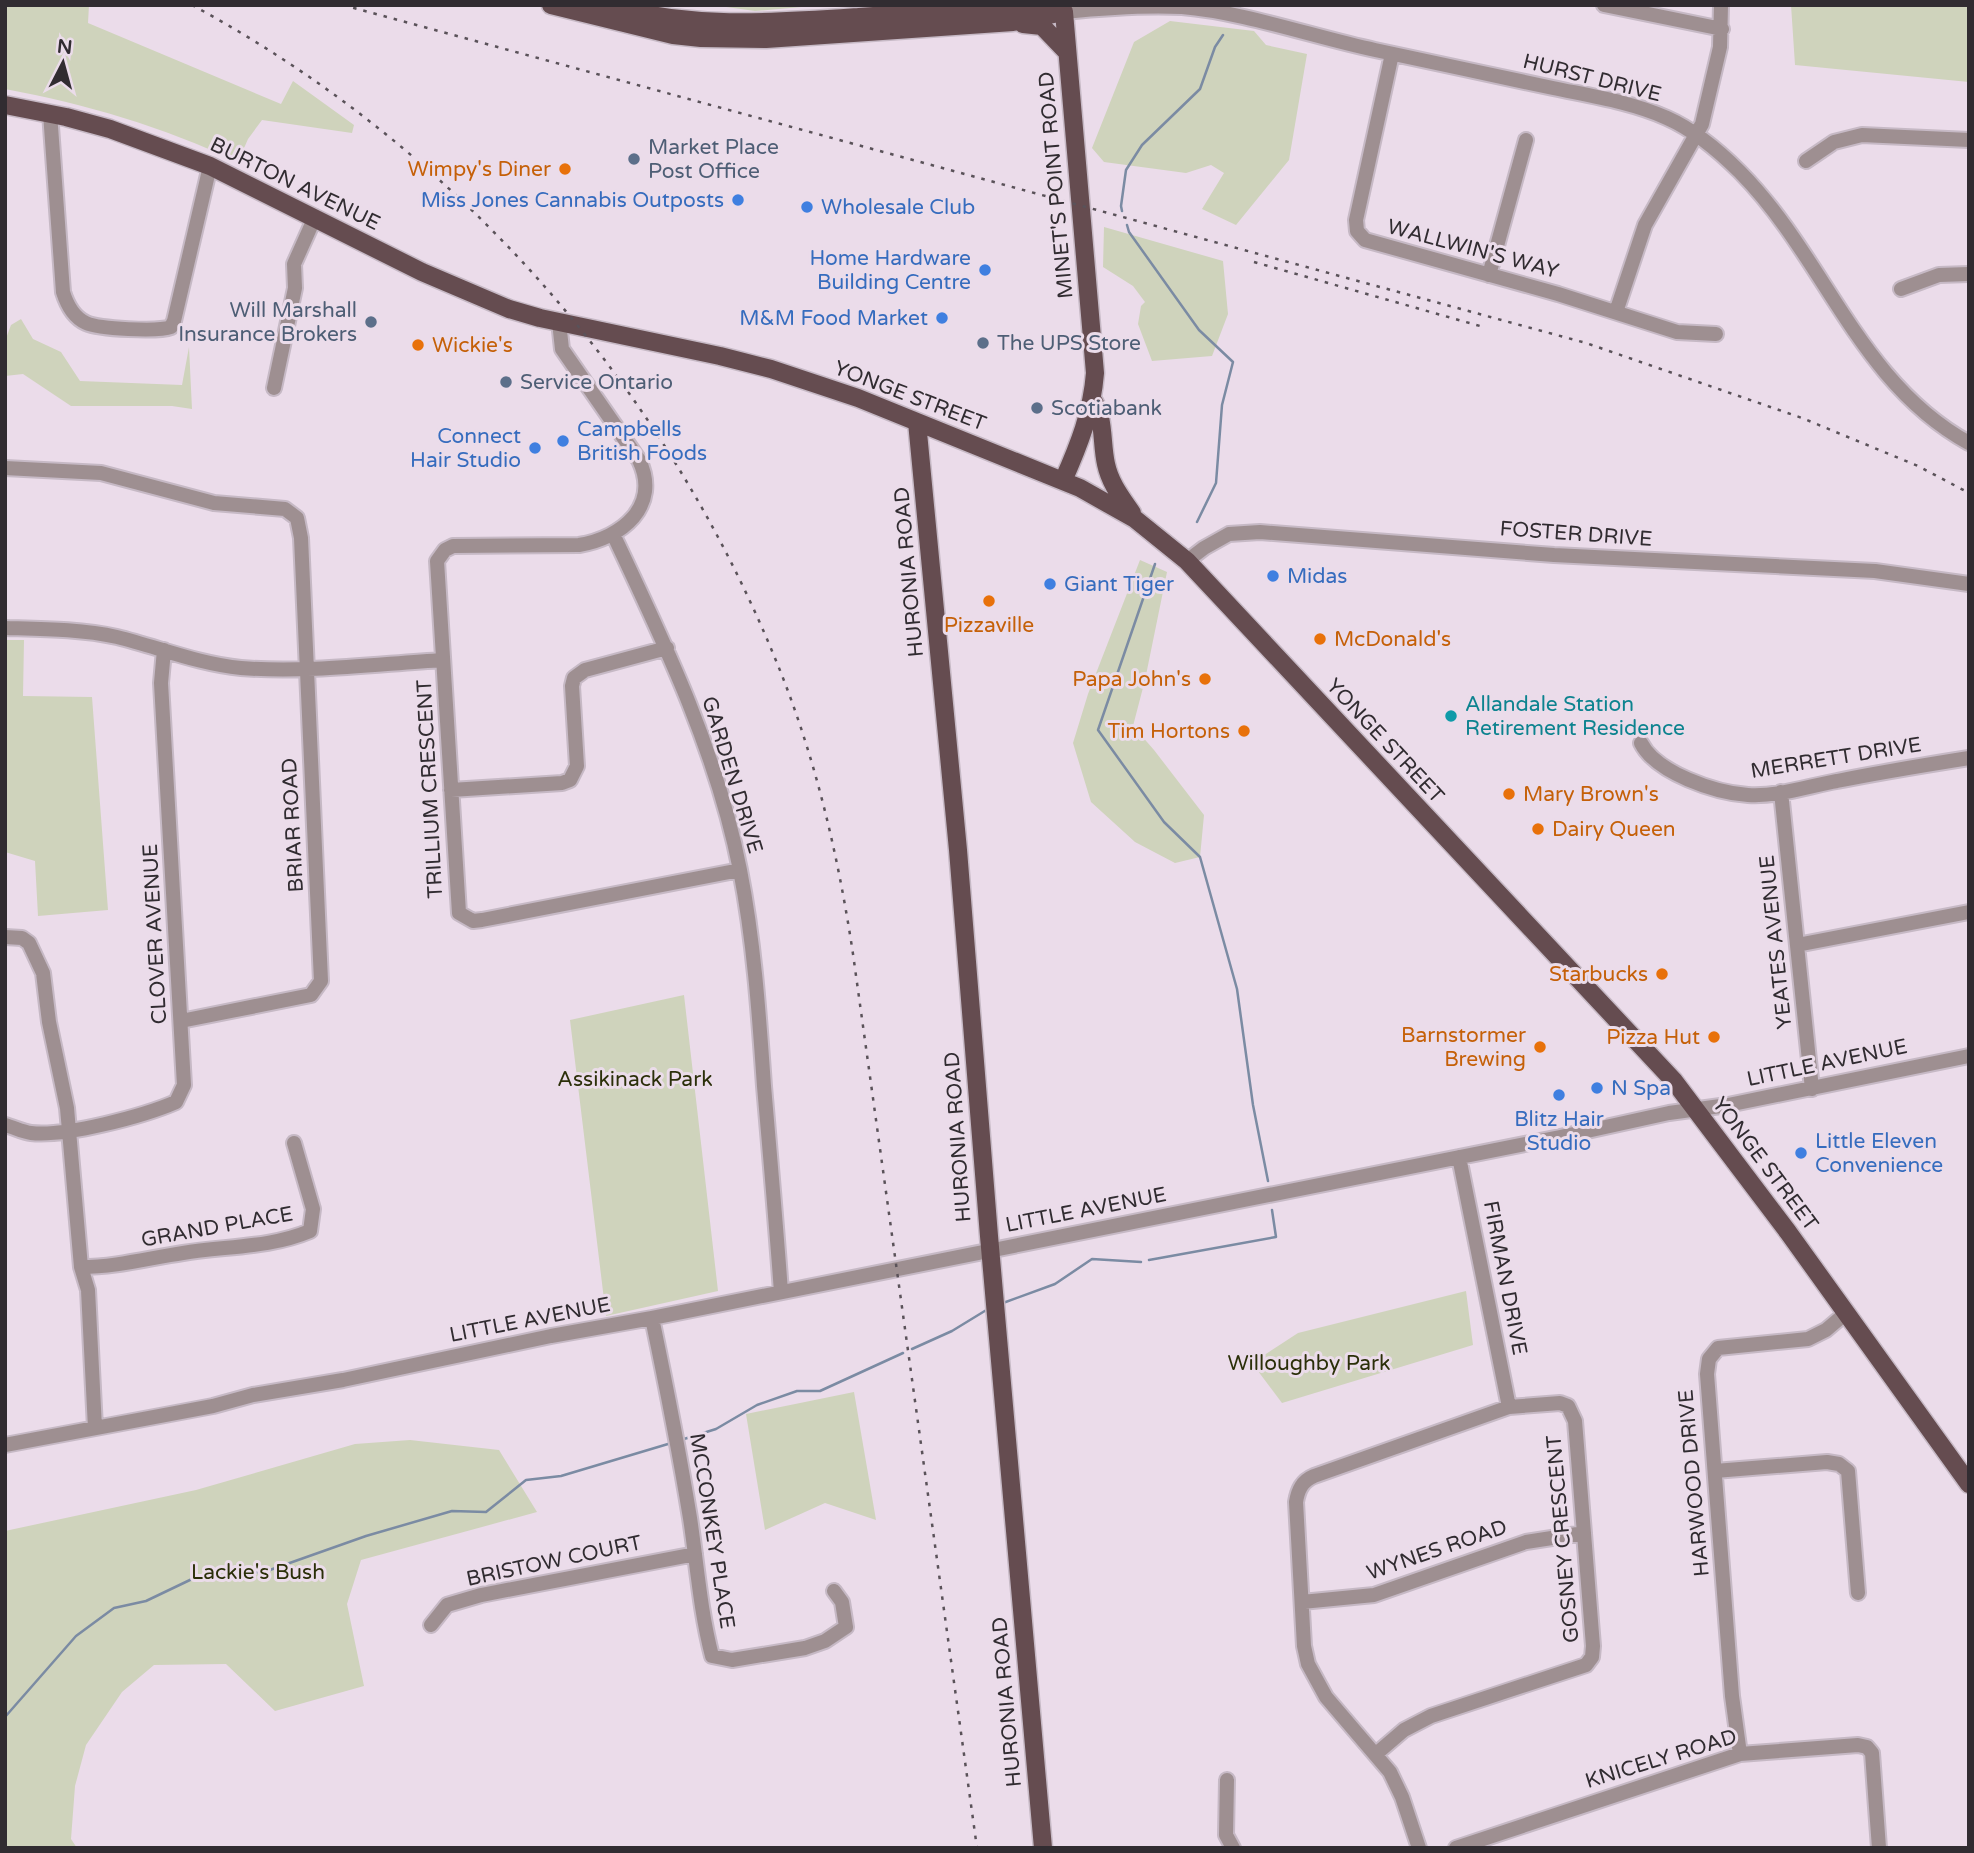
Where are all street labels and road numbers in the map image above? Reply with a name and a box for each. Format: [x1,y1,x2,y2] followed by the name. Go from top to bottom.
[1520,49,1664,107] street label: HURST DRIVE
[1034,70,1078,300] street label: MINET'S POINT ROAD
[206,132,384,236] street label: BURTON AVENUE
[1385,214,1561,284] street label: WALLWIN'S WAY
[830,355,990,437] street label: YONGE STREET
[889,486,929,658] street label: HURONIA ROAD
[1499,516,1653,552] street label: FOSTER DRIVE
[1321,674,1449,809] street label: YONGE STREET
[412,679,448,899] street label: TRILLIUM CRESCENT
[696,694,768,856] street label: GARDEN DRIVE
[1749,732,1923,784] street label: MERRETT DRIVE
[277,757,309,893] street label: BRIAR ROAD
[138,843,172,1025] street label: CLOVER AVENUE
[1754,854,1798,1030] street label: YEATES AVENUE
[1744,1034,1910,1092] street label: LITTLE AVENUE
[940,1051,976,1223] street label: HURONIA ROAD
[1707,1092,1824,1236] street label: YONGE STREET
[1003,1182,1169,1238] street label: LITTLE AVENUE
[1478,1199,1532,1357] street label: FIRMAN DRIVE
[139,1201,295,1253] street label: GRAND PLACE
[447,1292,613,1348] street label: LITTLE AVENUE
[1673,1388,1715,1578] street label: HARWOOD DRIVE
[684,1431,740,1631] street label: MCCONKEY PLACE
[1541,1434,1585,1644] street label: GOSNEY CRESCENT
[1364,1514,1510,1586] street label: WYNES ROAD
[464,1530,644,1592] street label: BRISTOW COURT
[987,1616,1027,1788] street label: HURONIA ROAD
[1582,1724,1740,1794] street label: KNICELY ROAD

